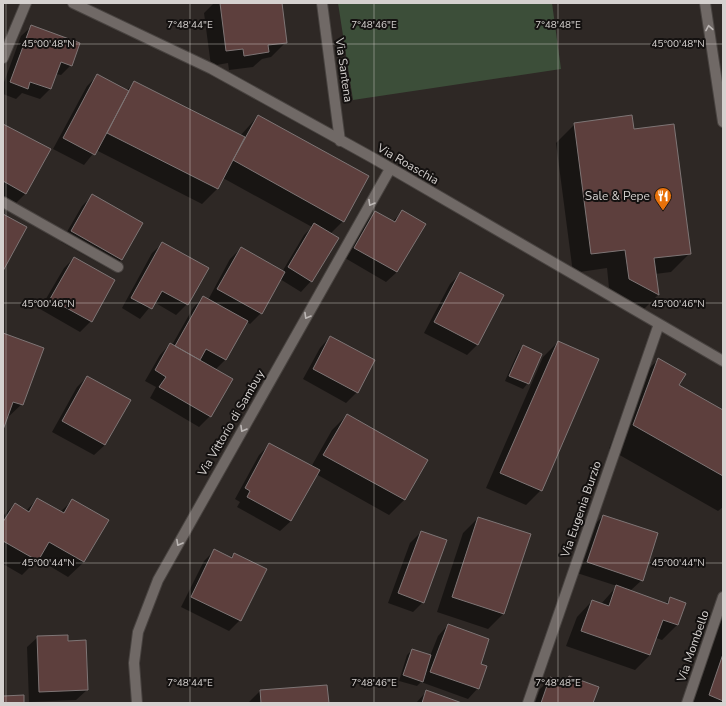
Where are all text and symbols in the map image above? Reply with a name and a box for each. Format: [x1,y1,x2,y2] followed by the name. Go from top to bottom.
[167,18,213,32] text: 7°48'44"E
[351,18,397,32] text: 7°48'46"E
[535,18,581,32] text: 7°48'48"E
[705,25,714,31] one-way arrow
[331,36,356,103] street label: Via Santena
[21,37,75,51] text: 45°00'48"N
[651,37,705,51] text: 45°00'48"N
[373,139,442,188] street label: Via Roaschia
[653,186,673,211] restaurant icon: Sale & Pepe
[585,188,650,204] place label: Sale & Pepe
[368,199,375,206] one-way arrow
[21,297,75,311] text: 45°00'46"N
[651,297,705,311] text: 45°00'46"N
[304,312,311,319] one-way arrow
[194,366,268,480] street label: Via Vittorio di Sambuy
[240,425,247,432] one-way arrow
[557,458,605,560] street label: Via Eugenia Burzio
[176,539,184,546] one-way arrow
[21,556,75,570] text: 45°00'44"N
[651,556,705,570] text: 45°00'44"N
[673,608,713,685] street label: Via Mombello
[167,676,213,690] text: 7°48'44"E
[351,676,397,690] text: 7°48'46"E
[535,676,581,690] text: 7°48'48"E

